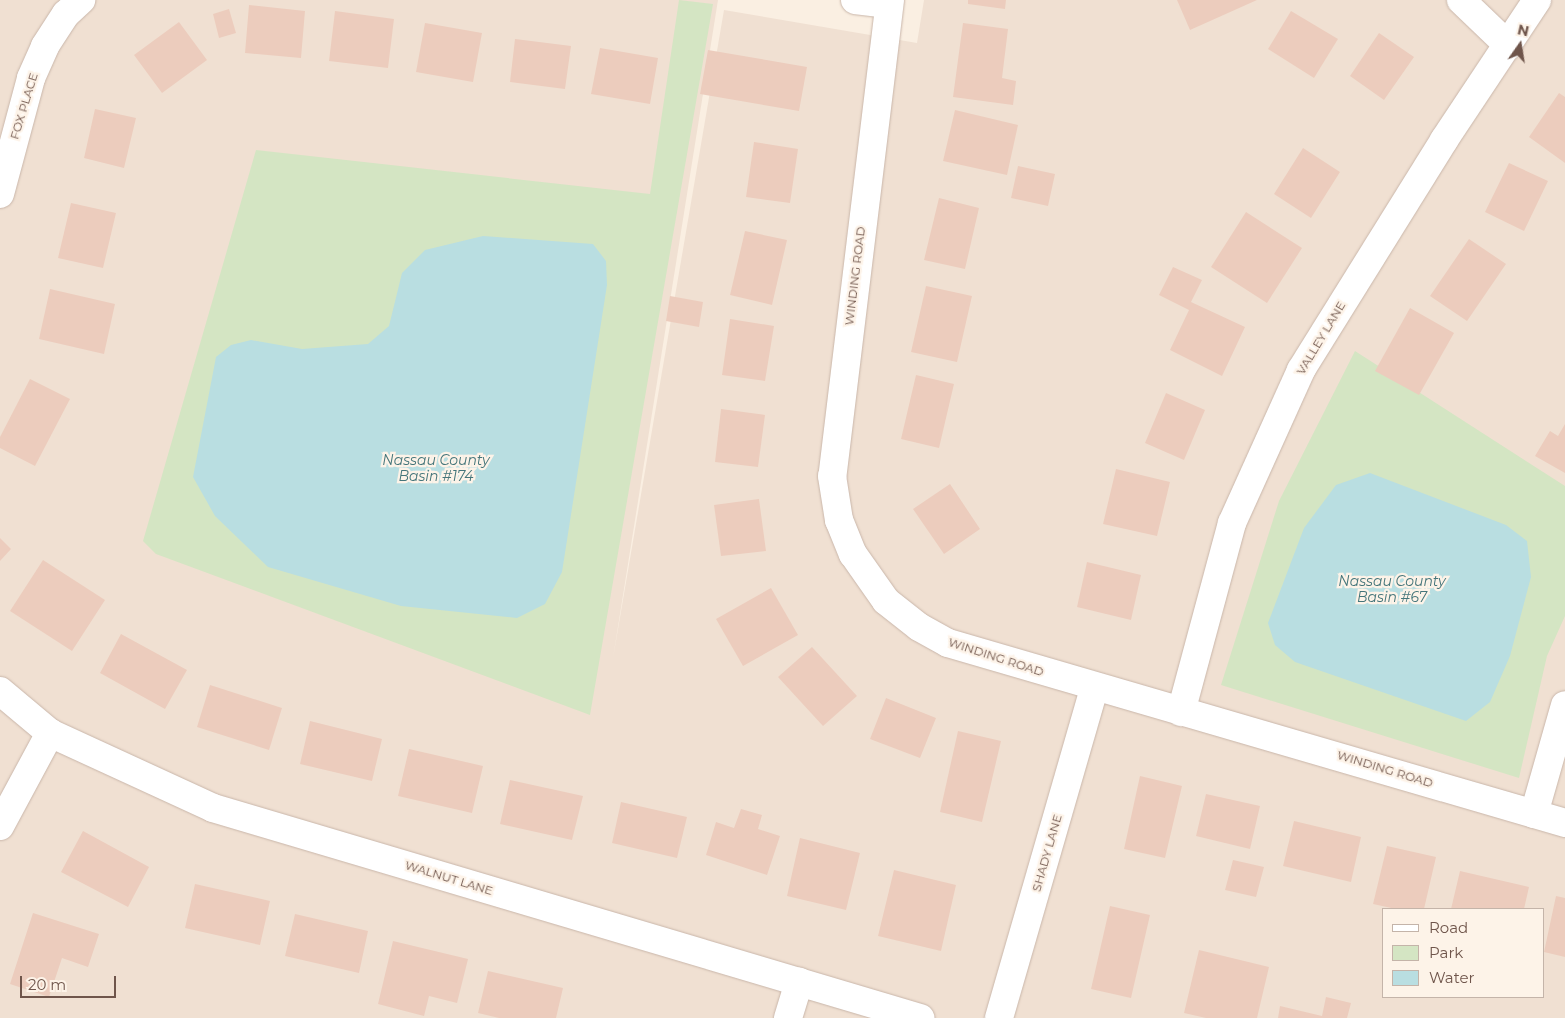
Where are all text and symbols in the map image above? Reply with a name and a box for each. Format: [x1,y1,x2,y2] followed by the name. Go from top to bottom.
[1495,20,1545,70] north arrow
[1516,20,1531,40] text: N
[7,71,41,141] street label: FOX PLACE
[842,226,868,326] street label: WINDING ROAD
[1293,299,1349,377] street label: VALLEY LANE
[382,452,490,484] water label: Nassau County Basin #174
[1338,573,1446,606] water label: Nassau County Basin #67
[947,635,1045,679] street label: WINDING ROAD
[1335,748,1435,790] street label: WINDING ROAD
[1029,813,1065,893] street label: SHADY LANE
[403,858,495,898] street label: WALNUT LANE
[1382,908,1545,998] legend
[1429,918,1468,937] text: Road
[1429,943,1463,962] text: Park
[22,966,119,998] scale bar
[1429,968,1475,987] text: Water
[28,975,66,994] text: 20 m

